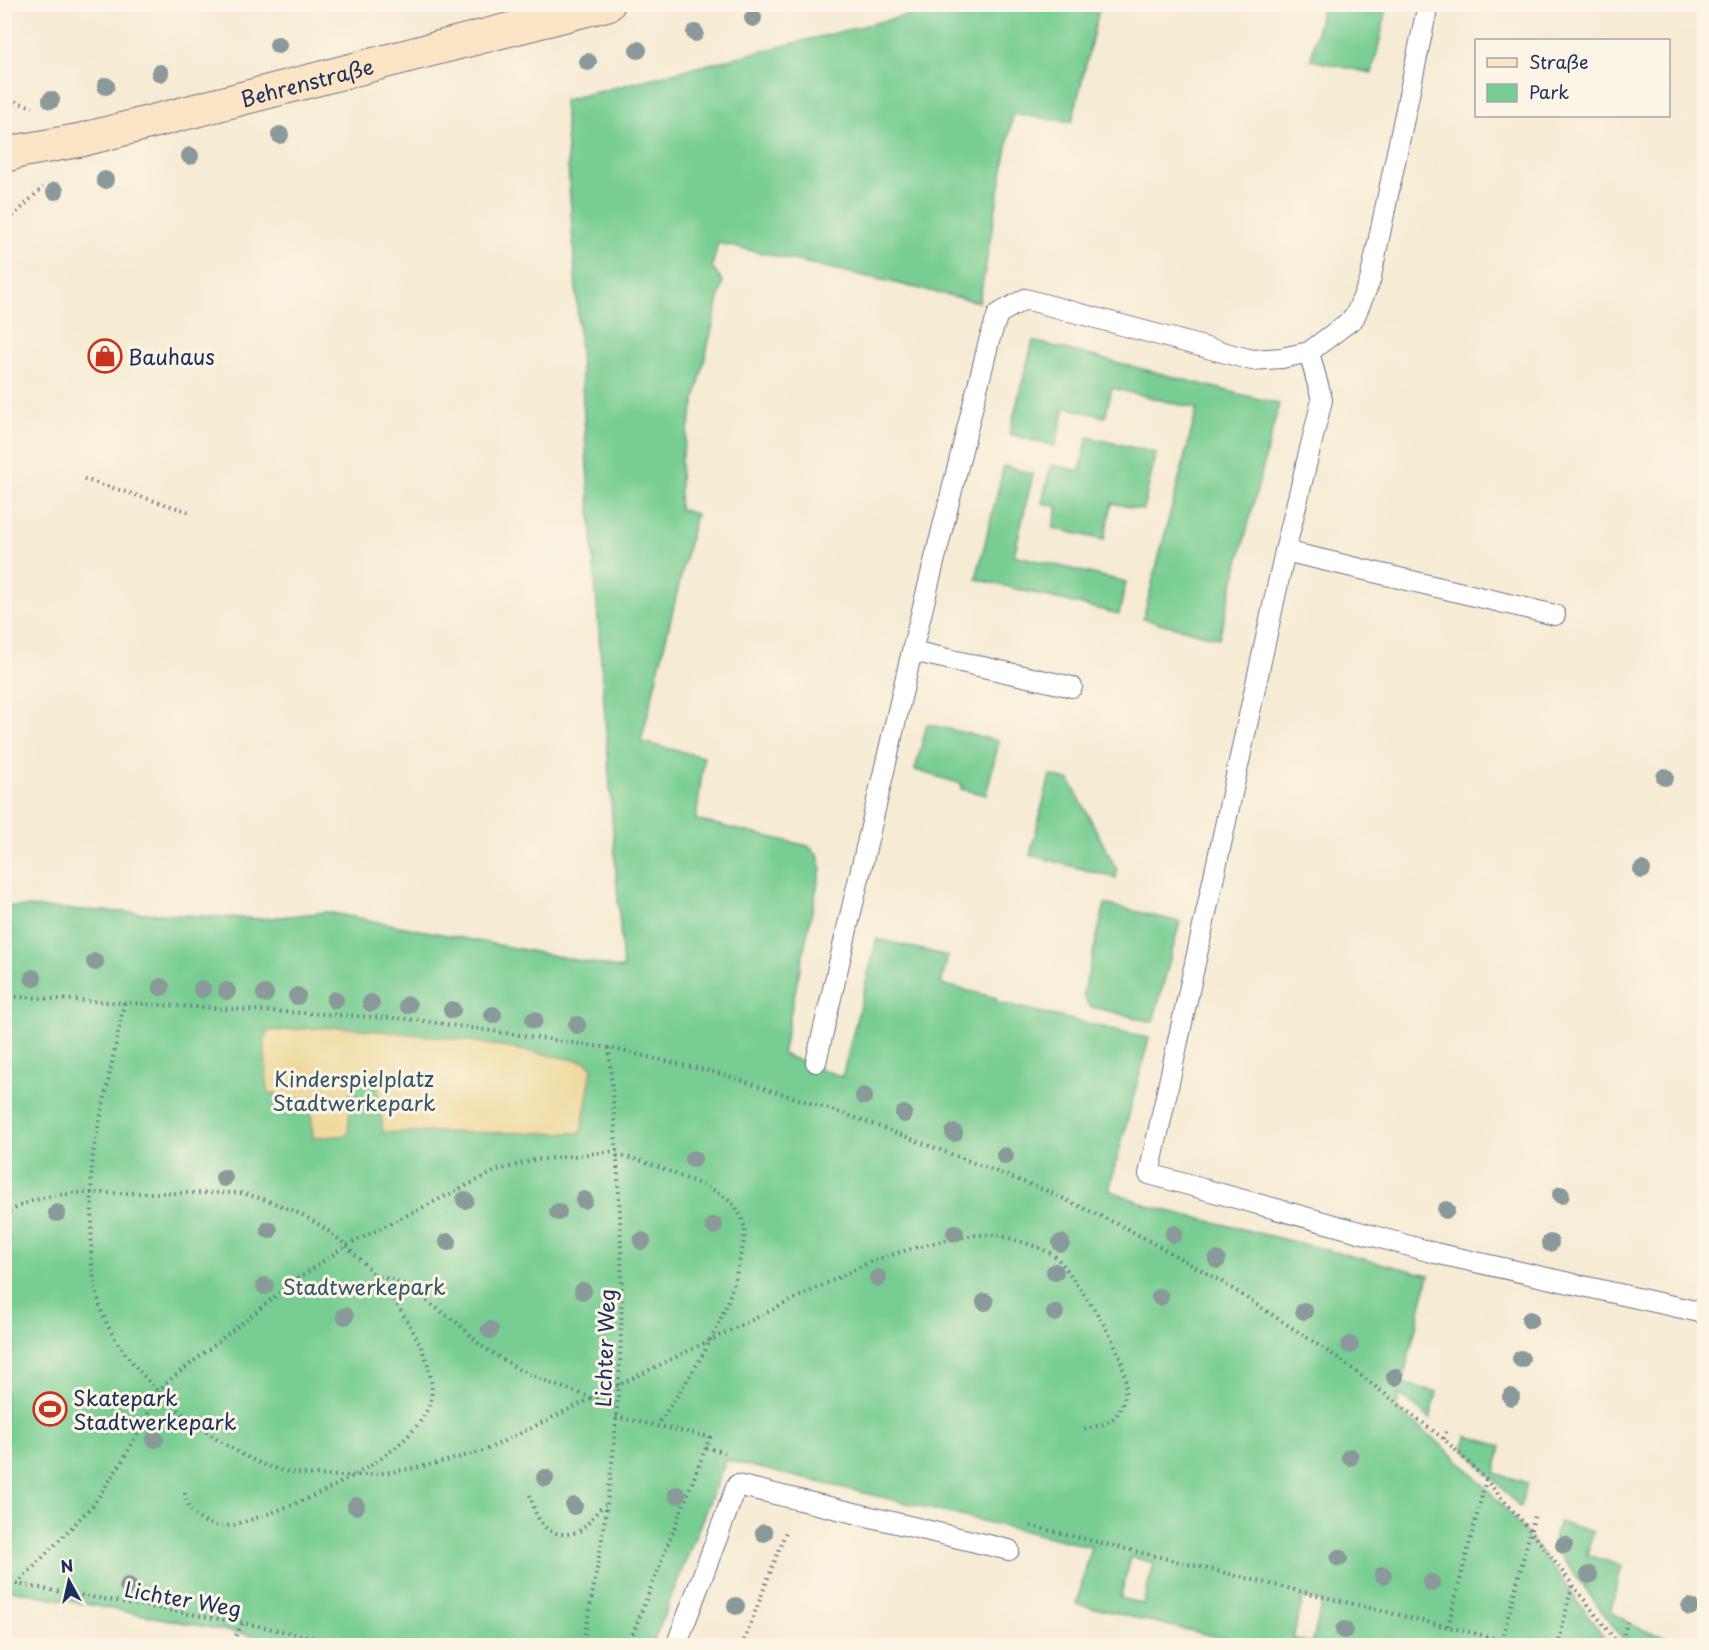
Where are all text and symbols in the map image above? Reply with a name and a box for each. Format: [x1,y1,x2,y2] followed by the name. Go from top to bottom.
[1475,39,1670,117] legend
[1529,48,1589,75] text: Straße
[237,49,377,114] street label: Behrenstraße
[1529,78,1569,105] text: Park
[87,338,123,374] shop icon: Bauhaus
[128,340,215,372] place label: Bauhaus
[272,1062,436,1118] park label: Kinderspielplatz Stadtwerkepark
[282,1270,446,1302] park label: Stadtwerkepark
[586,1288,622,1408] street label: Lichter Weg
[73,1381,237,1437] place label: Skatepark Stadtwerkepark
[32,1391,68,1427] sports icon: Skatepark Stadtwerkepark
[39,1551,99,1611] north arrow
[59,1552,75,1578] text: N
[122,1572,244,1624] street label: Lichter Weg

